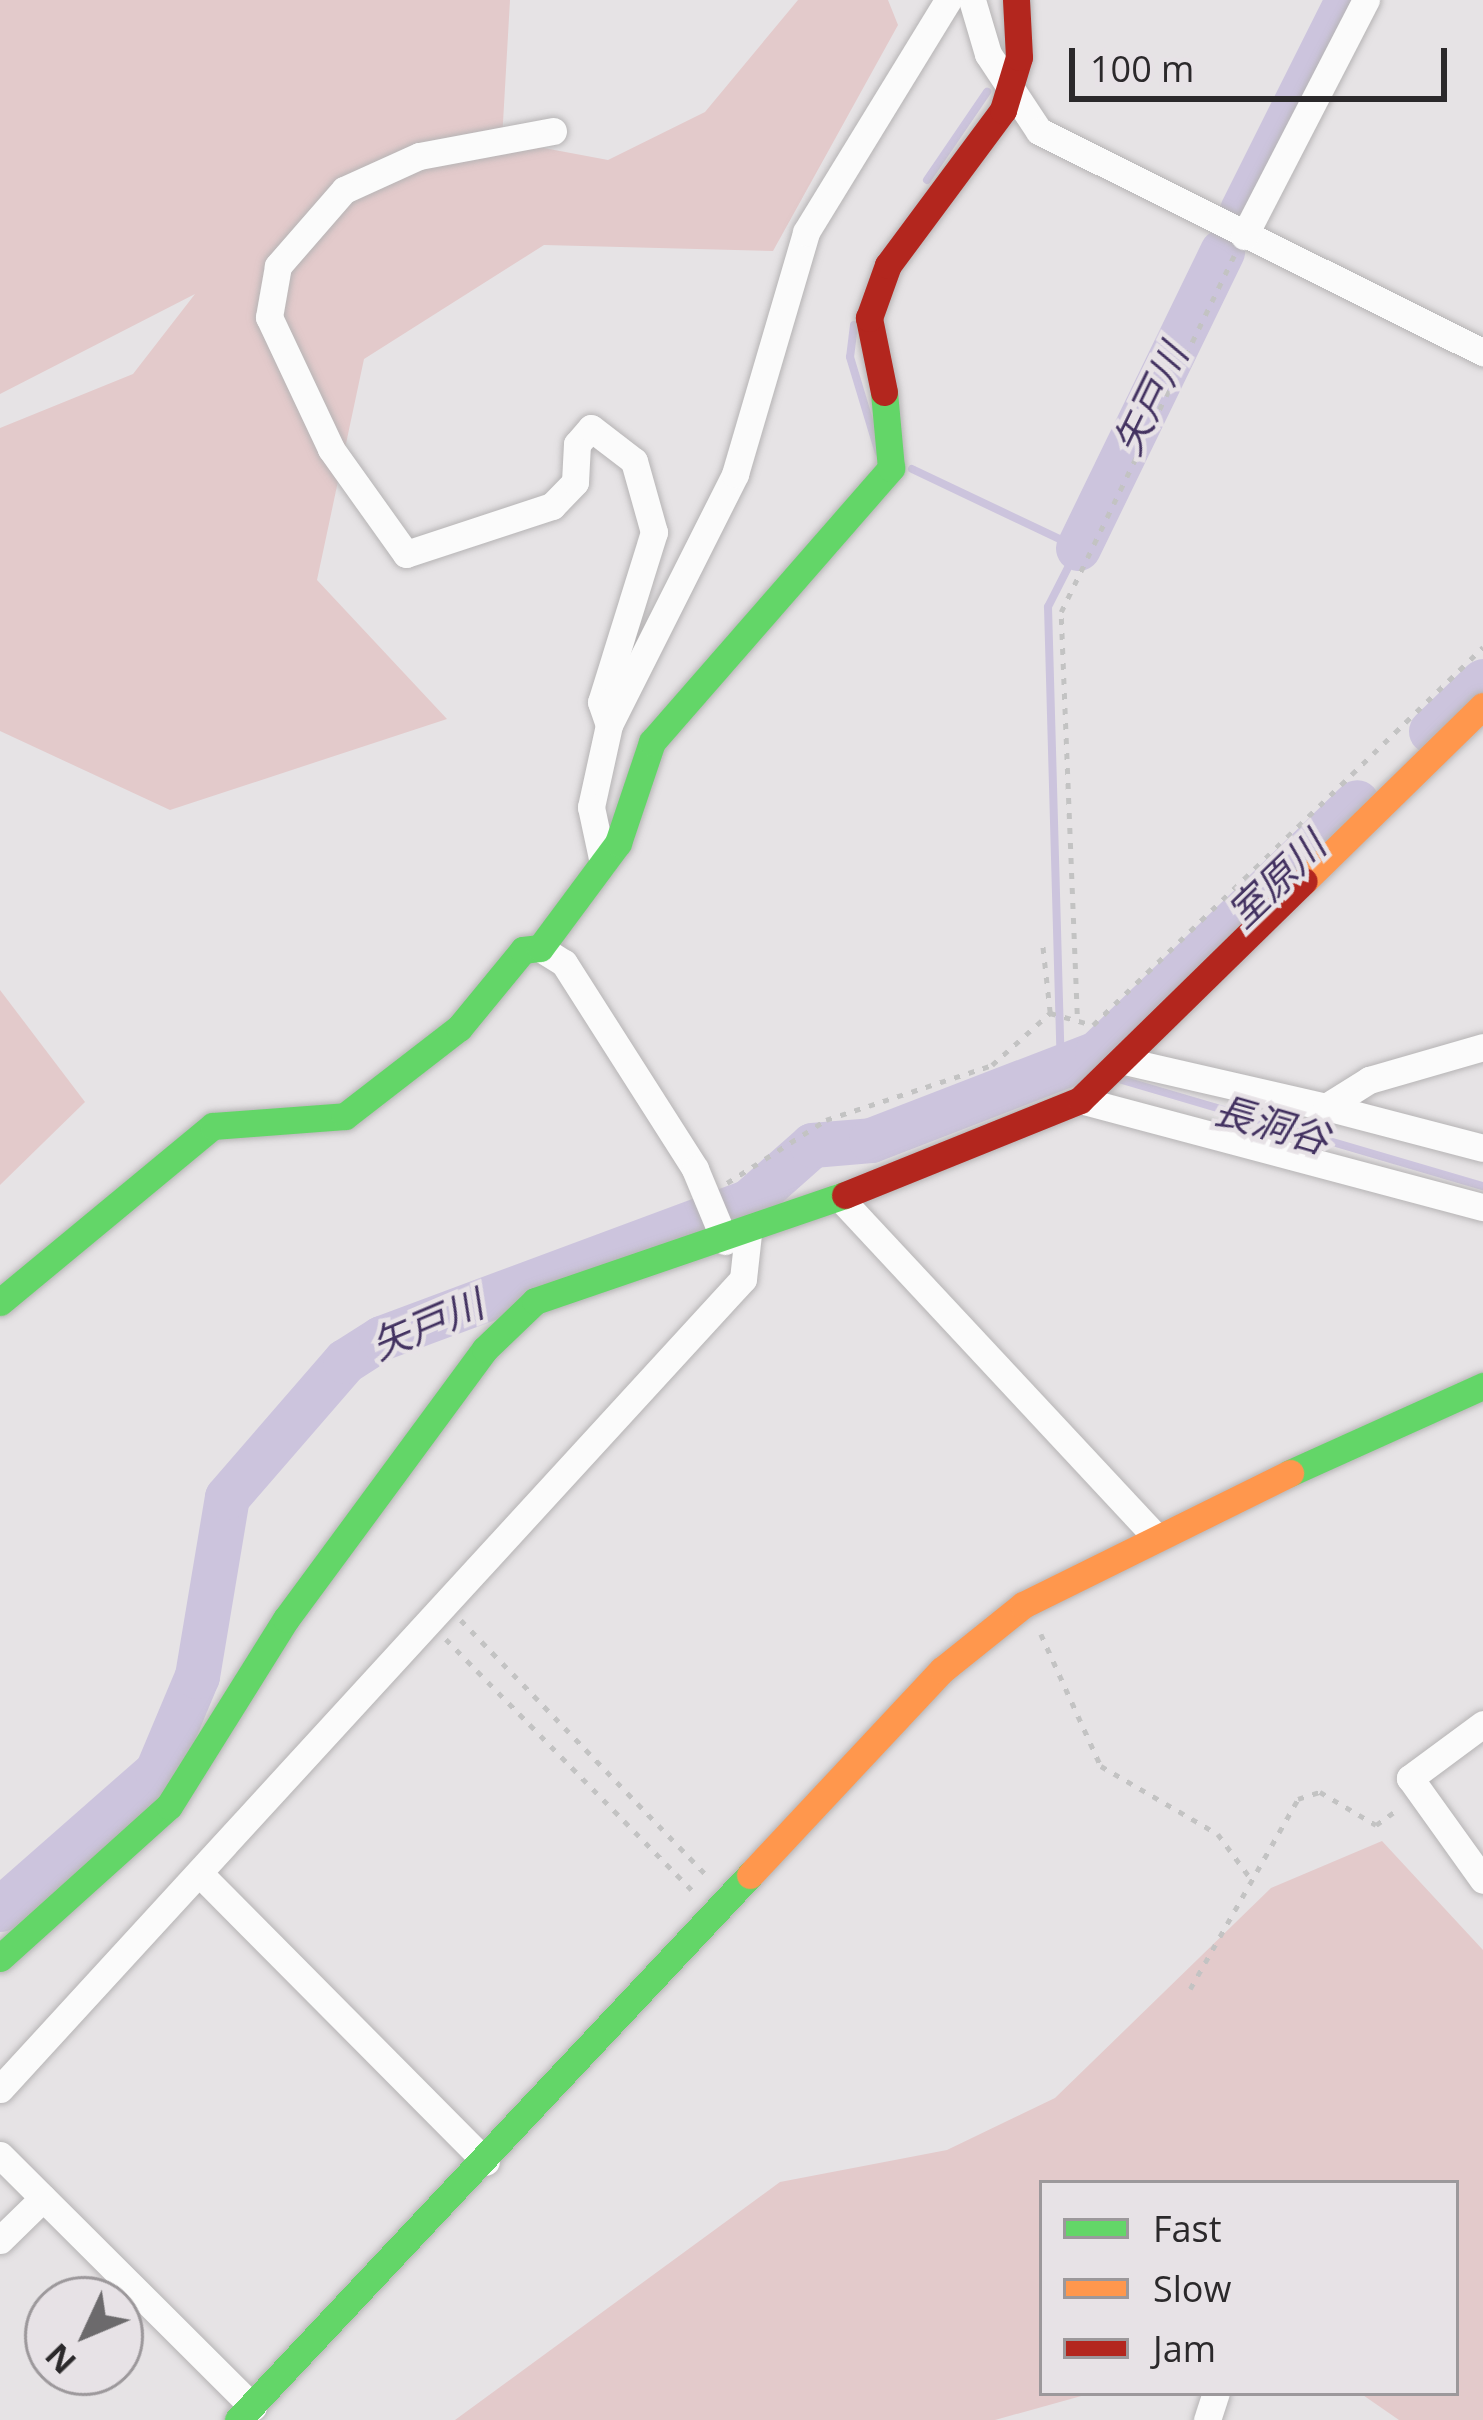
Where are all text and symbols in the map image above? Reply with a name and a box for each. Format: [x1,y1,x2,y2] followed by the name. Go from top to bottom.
[1075,24,1453,98] scale bar
[1090,44,1194,93] text: 100 m
[1103,336,1197,462] water label: 矢戸川
[1218,822,1334,936] water label: 室原川
[1209,1085,1335,1163] water label: 長洞谷
[364,1280,490,1368] water label: 矢戸川
[1039,2180,1459,2396] legend
[1153,2204,1222,2253] text: Fast
[1153,2264,1231,2313] text: Slow
[24,2276,144,2396] north arrow
[1153,2324,1216,2373] text: Jam
[34,2334,85,2385] text: N

